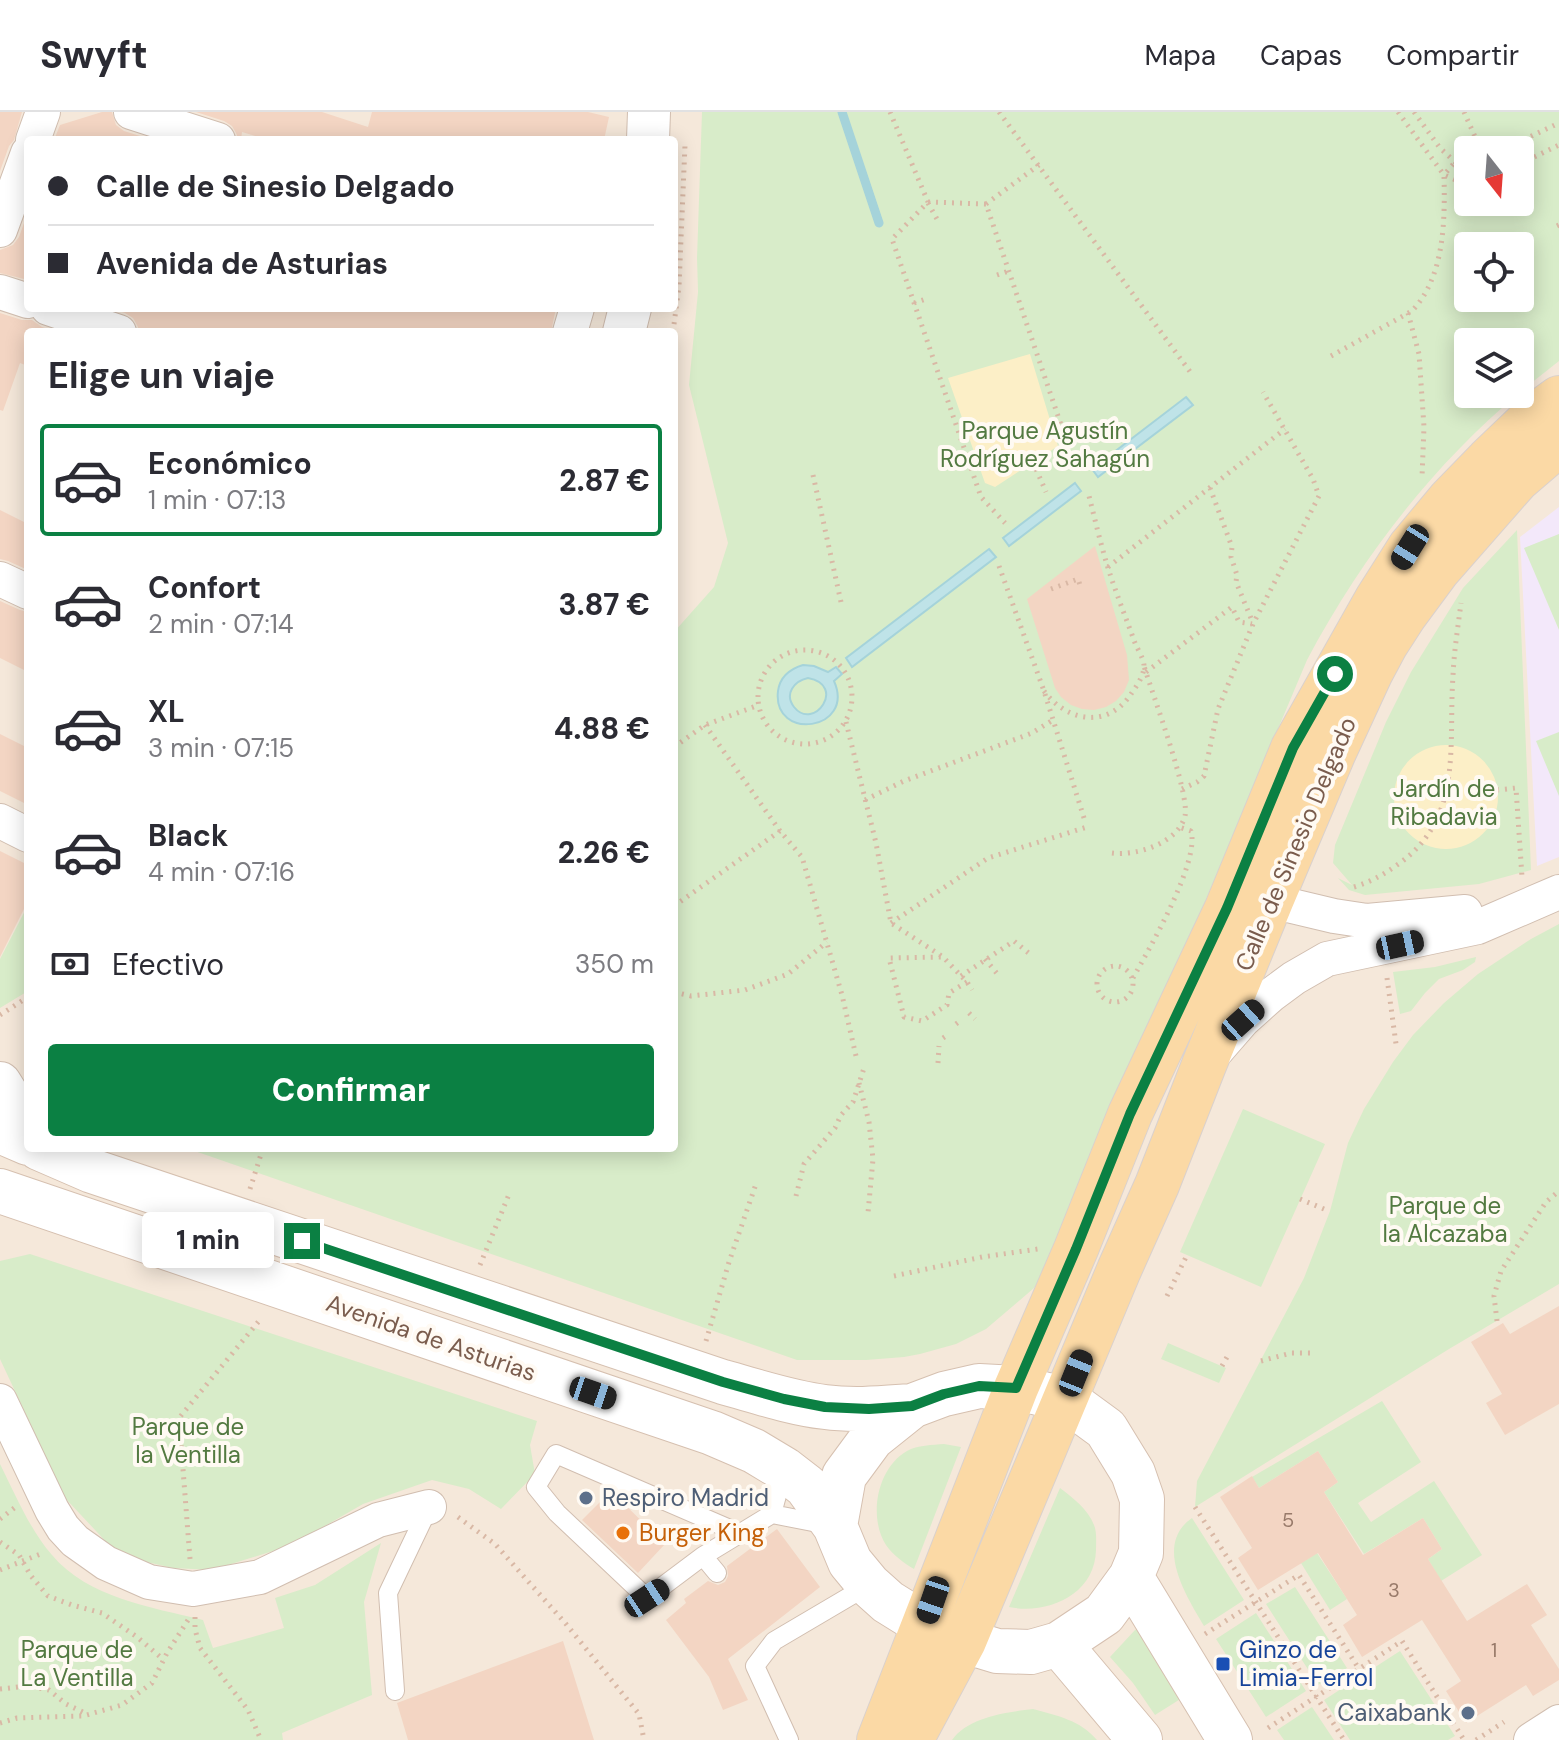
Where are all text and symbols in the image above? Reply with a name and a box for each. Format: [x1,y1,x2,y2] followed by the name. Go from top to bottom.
[40,30,148,80] text: Swyft
[1145,37,1216,74] text: Mapa
[1260,37,1342,74] text: Capas
[1386,37,1519,74] text: Compartir
[1454,136,1534,216] north arrow
[1454,136,1534,408] map controls
[96,167,455,206] text: Calle de Sinesio Delgado
[1454,232,1534,312] button: locate
[96,244,388,283] text: Avenida de Asturias
[1454,328,1534,408] button: layers
[48,352,275,399] text: Elige un viaje
[940,415,1150,474] park label: Parque Agustín Rodríguez Sahagún
[52,444,124,516] icon: car
[148,444,312,483] text: Económico
[559,461,650,500] text: 2.87 €
[148,483,286,517] text: 1 min · 07:13
[1387,520,1433,574] car
[52,568,124,640] icon: car
[148,568,261,607] text: Confort
[559,585,650,624] text: 3.87 €
[148,607,294,641] text: 2 min · 07:14
[1317,656,1353,692] route start
[52,692,124,764] icon: car
[148,692,185,731] text: XL
[554,709,650,748] text: 4.88 €
[1228,712,1363,975] street label: Calle de Sinesio Delgado
[148,731,294,765] text: 3 min · 07:15
[1390,773,1498,832] park label: Jardín de Ribadavia
[52,816,124,888] icon: car
[148,816,228,855] text: Black
[558,833,650,872] text: 2.26 €
[148,855,295,889] text: 4 min · 07:16
[1374,928,1426,962] car
[48,942,92,986] icon: cash
[112,945,224,984] text: Efectivo
[575,947,654,981] text: 350 m
[1217,995,1269,1045] car
[48,1044,654,1136] button: Confirmar
[1383,1190,1508,1249] park label: Parque de la Alcazaba
[142,1213,274,1269] callout: 1 min
[176,1223,240,1257] text: 1 min
[284,1223,320,1259] route end
[322,1287,540,1388] street label: Avenida de Asturias
[1056,1346,1096,1400] car
[566,1374,620,1412] car
[132,1411,244,1470] park label: Parque de la Ventilla
[602,1482,769,1513] place label: Respiro Madrid
[577,1489,595,1507] marker: Respiro Madrid
[1282,1507,1294,1533] house number: 5
[639,1517,765,1548] place label: Burger King
[614,1524,632,1542] marker: Burger King
[914,1573,952,1627] car
[620,1575,674,1621] car
[1388,1577,1400,1603] house number: 3
[21,1634,133,1693] park label: Parque de La Ventilla
[1239,1634,1373,1693] place label: Ginzo de Limia-Ferrol
[1491,1637,1497,1663] house number: 1
[1214,1655,1232,1673] marker: Ginzo de Limia-Ferrol
[1337,1697,1452,1728] place label: Caixabank
[1459,1704,1477,1722] marker: Caixabank

